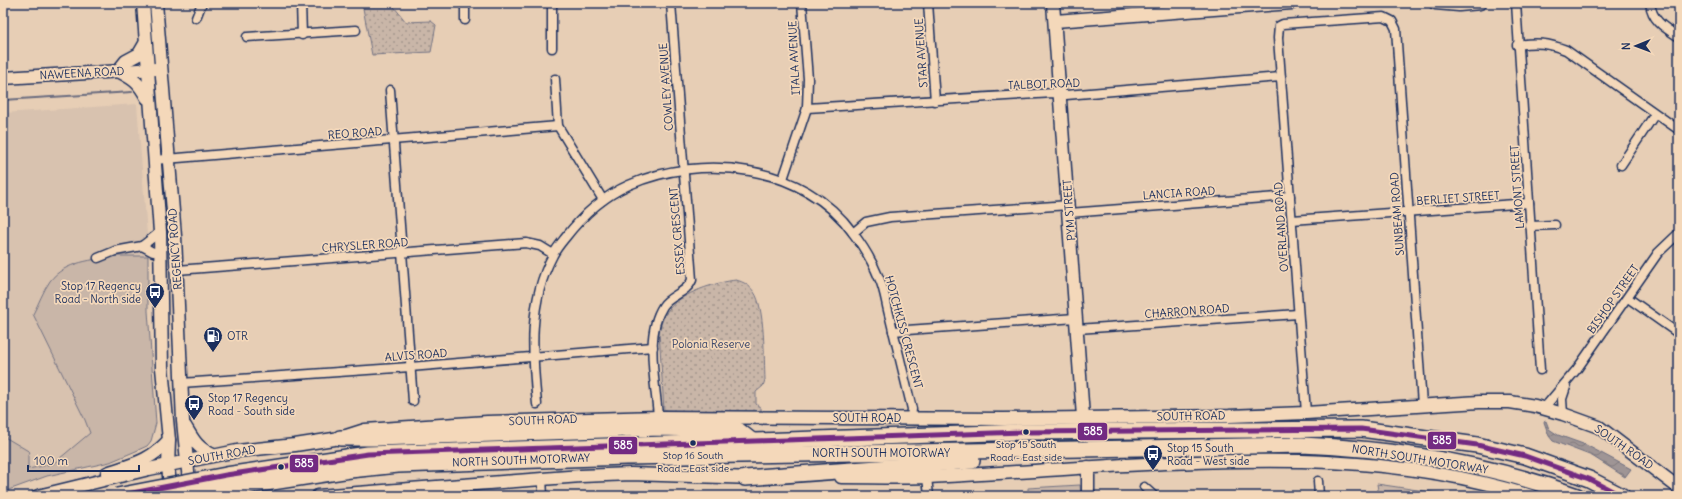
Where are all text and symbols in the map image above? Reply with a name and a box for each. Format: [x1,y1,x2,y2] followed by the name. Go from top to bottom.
[912,18,930,88] street label: STAR AVENUE
[785,20,803,96] street label: ITALA AVENUE
[1616,26,1656,66] north arrow
[656,42,676,132] street label: COWLEY AVENUE
[1619,42,1633,50] text: N
[39,64,125,82] street label: NAWEENA ROAD
[1008,76,1081,92] street label: TALBOT ROAD
[327,124,383,142] street label: REO ROAD
[1507,144,1527,229] street label: LAMONT STREET
[1387,172,1407,256] street label: SUNBEAM ROAD
[1060,178,1078,241] street label: PYM STREET
[1271,181,1291,272] street label: OVERLAND ROAD
[1142,183,1216,203] street label: LANCIA ROAD
[666,186,688,276] street label: ESSEX CRESCENT
[1416,188,1501,208] street label: BERLIET STREET
[165,208,185,290] street label: REGENCY ROAD
[321,235,409,255] street label: CHRYSLER ROAD
[1584,262,1642,336] street label: BISHOP STREET
[882,274,926,390] street label: HOTCHKISS CRESCENT
[55,279,141,306] place label: Stop 17 Regency Road - North side
[144,281,166,309] bus stop icon: Stop 17 Regency Road - North side
[1144,301,1230,321] street label: CHARRON ROAD
[202,325,224,353] fuel station icon: OTR
[227,329,248,343] place label: OTR
[672,337,750,351] park label: Polonia Reserve
[384,346,448,364] street label: ALVIS ROAD
[208,391,295,418] place label: Stop 17 Regency Road - South side
[183,393,205,421] bus stop icon: Stop 17 Regency Road - South side
[1157,408,1226,424] street label: SOUTH ROAD
[833,411,902,425] street label: SOUTH ROAD
[508,412,578,428] street label: SOUTH ROAD
[1077,422,1108,441] line badge: 585
[1592,422,1656,473] street label: SOUTH ROAD
[1084,424,1103,438] text: 585
[1021,427,1031,437] marker: Stop 15 South Road - East side
[1427,431,1457,450] line badge: 585
[1433,433,1452,447] text: 585
[608,436,638,455] line badge: 585
[614,438,633,452] text: 585
[688,438,698,448] marker: Stop 16 South Road - East side
[990,438,1062,464] place label: Stop 15 South Road - East side
[1167,441,1249,468] place label: Stop 15 South Road - West side
[1351,441,1489,477] street label: NORTH SOUTH MOTORWAY
[187,442,257,468] street label: SOUTH ROAD
[1142,443,1164,471] bus stop icon: Stop 15 South Road - West side
[812,446,950,460] street label: NORTH SOUTH MOTORWAY
[28,447,139,473] scale bar
[657,449,729,475] place label: Stop 16 South Road - East side
[452,451,590,469] street label: NORTH SOUTH MOTORWAY
[34,453,68,468] text: 100 m
[289,454,319,473] line badge: 585
[295,456,314,470] text: 585
[276,462,286,472] unlabelled marker

